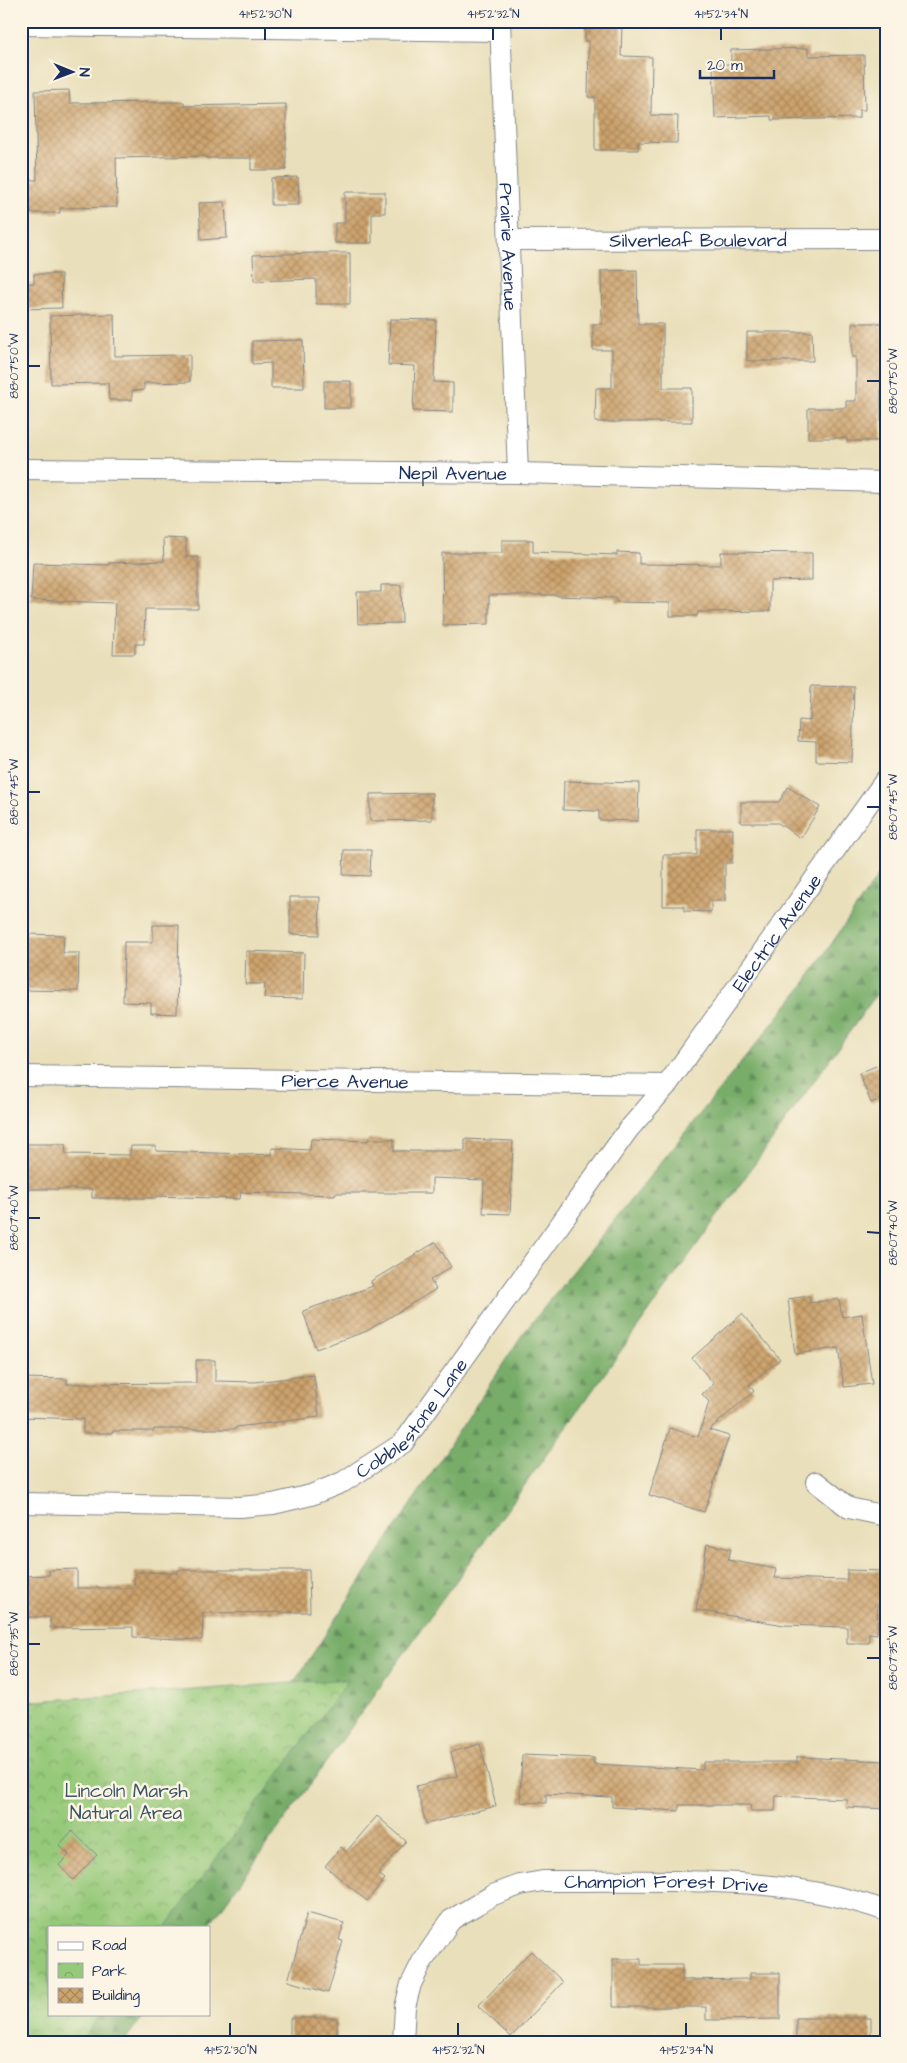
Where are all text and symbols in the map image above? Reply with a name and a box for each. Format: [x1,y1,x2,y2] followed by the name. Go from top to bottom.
[238,6,292,23] text: 41°52'30"N
[467,6,520,23] text: 41°52'32"N
[694,6,749,23] text: 41°52'34"N
[48,48,98,98] north arrow
[700,48,773,80] scale bar
[707,55,743,76] text: 20 m
[74,68,94,77] text: N
[491,182,524,311] street label: Prairie Avenue
[609,227,787,255] street label: Silverleaf Boulevard
[6,333,23,399] text: 88°07'50"W
[885,348,902,414] text: 88°07'50"W
[399,460,507,488] street label: Nepil Avenue
[6,758,23,825] text: 88°07'45"W
[885,773,902,840] text: 88°07'45"W
[726,869,829,998] street label: Electric Avenue
[281,1068,409,1096] street label: Pierce Avenue
[6,1185,23,1250] text: 88°07'40"W
[885,1200,902,1265] text: 88°07'40"W
[351,1353,475,1485] street label: Cobblestone Lane
[6,1611,23,1676] text: 88°07'35"W
[885,1625,902,1690] text: 88°07'35"W
[64,1778,188,1827] park label: Lincoln Marsh Natural Area
[564,1869,770,1900] street label: Champion Forest Drive
[48,1926,210,2016] legend
[92,1935,127,1956] text: Road
[92,1961,127,1982] text: Park
[92,1985,140,2007] text: Building
[203,2042,257,2059] text: 41°52'30"N
[432,2042,485,2059] text: 41°52'32"N
[659,2042,714,2059] text: 41°52'34"N

